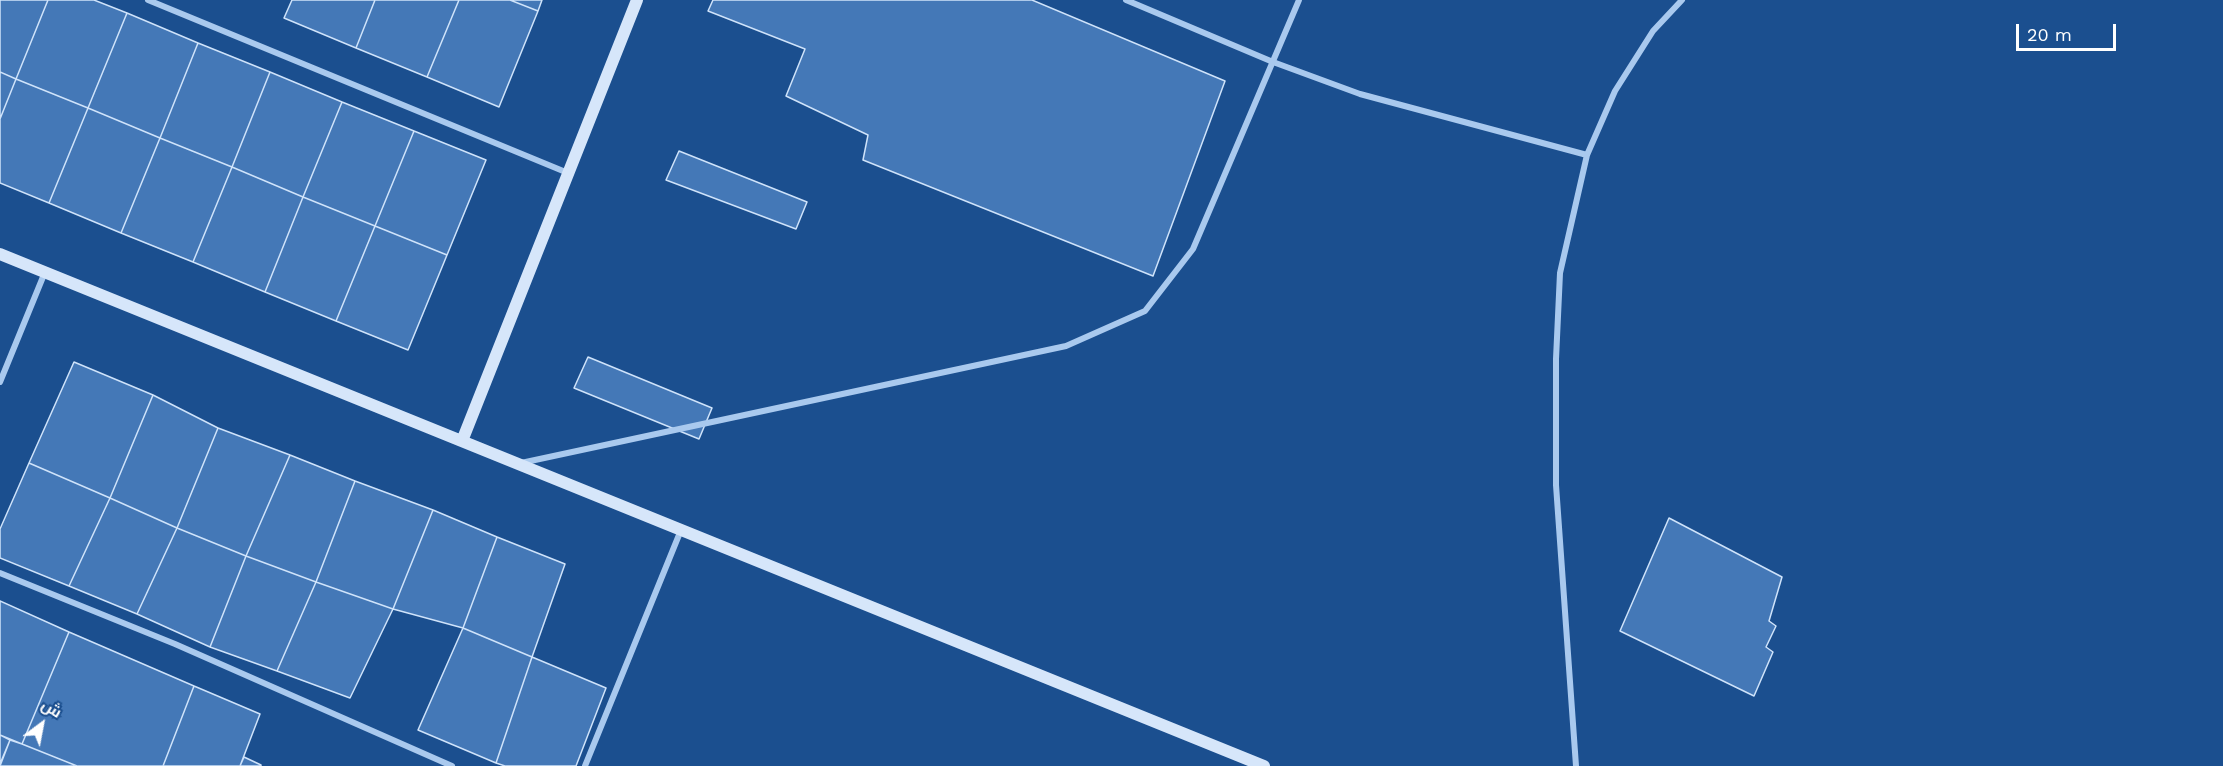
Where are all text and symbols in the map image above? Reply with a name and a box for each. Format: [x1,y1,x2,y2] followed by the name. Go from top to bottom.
[2019,12,2120,50] scale bar
[2027,24,2072,45] text: 20 m
[12,694,72,754] north arrow
[38,695,66,722] text: ش

